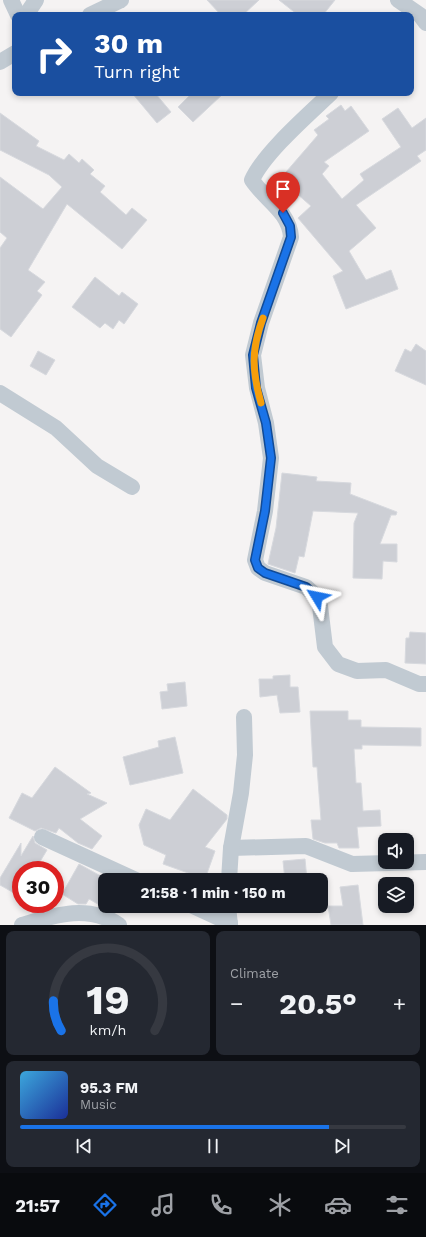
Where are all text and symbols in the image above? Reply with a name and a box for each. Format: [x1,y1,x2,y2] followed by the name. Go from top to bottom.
[94,27,163,60] text: 30 m
[28,28,80,80] icon: right
[94,61,180,82] text: Turn right
[266,172,300,213] pin
[272,178,294,200] icon: arrive
[296,576,338,618] position arrow
[378,833,414,913] map controls
[378,833,414,869] button: sound
[12,861,64,913] speed limit sign: 30
[378,877,414,913] button: layers
[140,884,286,902] text: 21:58 · 1 min · 150 m
[230,966,279,981] text: Climate
[86,975,130,1024] text: 19
[279,986,357,1021] text: 20.5°
[230,991,243,1016] text: −
[393,991,406,1016] text: +
[90,1022,126,1038] text: km/h
[80,1079,138,1097] text: 95.3 FM
[80,1097,117,1112] text: Music
[73,1135,95,1157] icon: previous
[202,1135,224,1157] icon: pause
[331,1135,353,1157] icon: next
[91,1191,119,1219] icon: directions
[149,1191,177,1219] icon: music
[207,1191,235,1219] icon: phone
[266,1191,294,1219] icon: climate
[324,1191,352,1219] icon: car
[383,1191,411,1219] icon: filters
[15,1195,60,1216] text: 21:57

